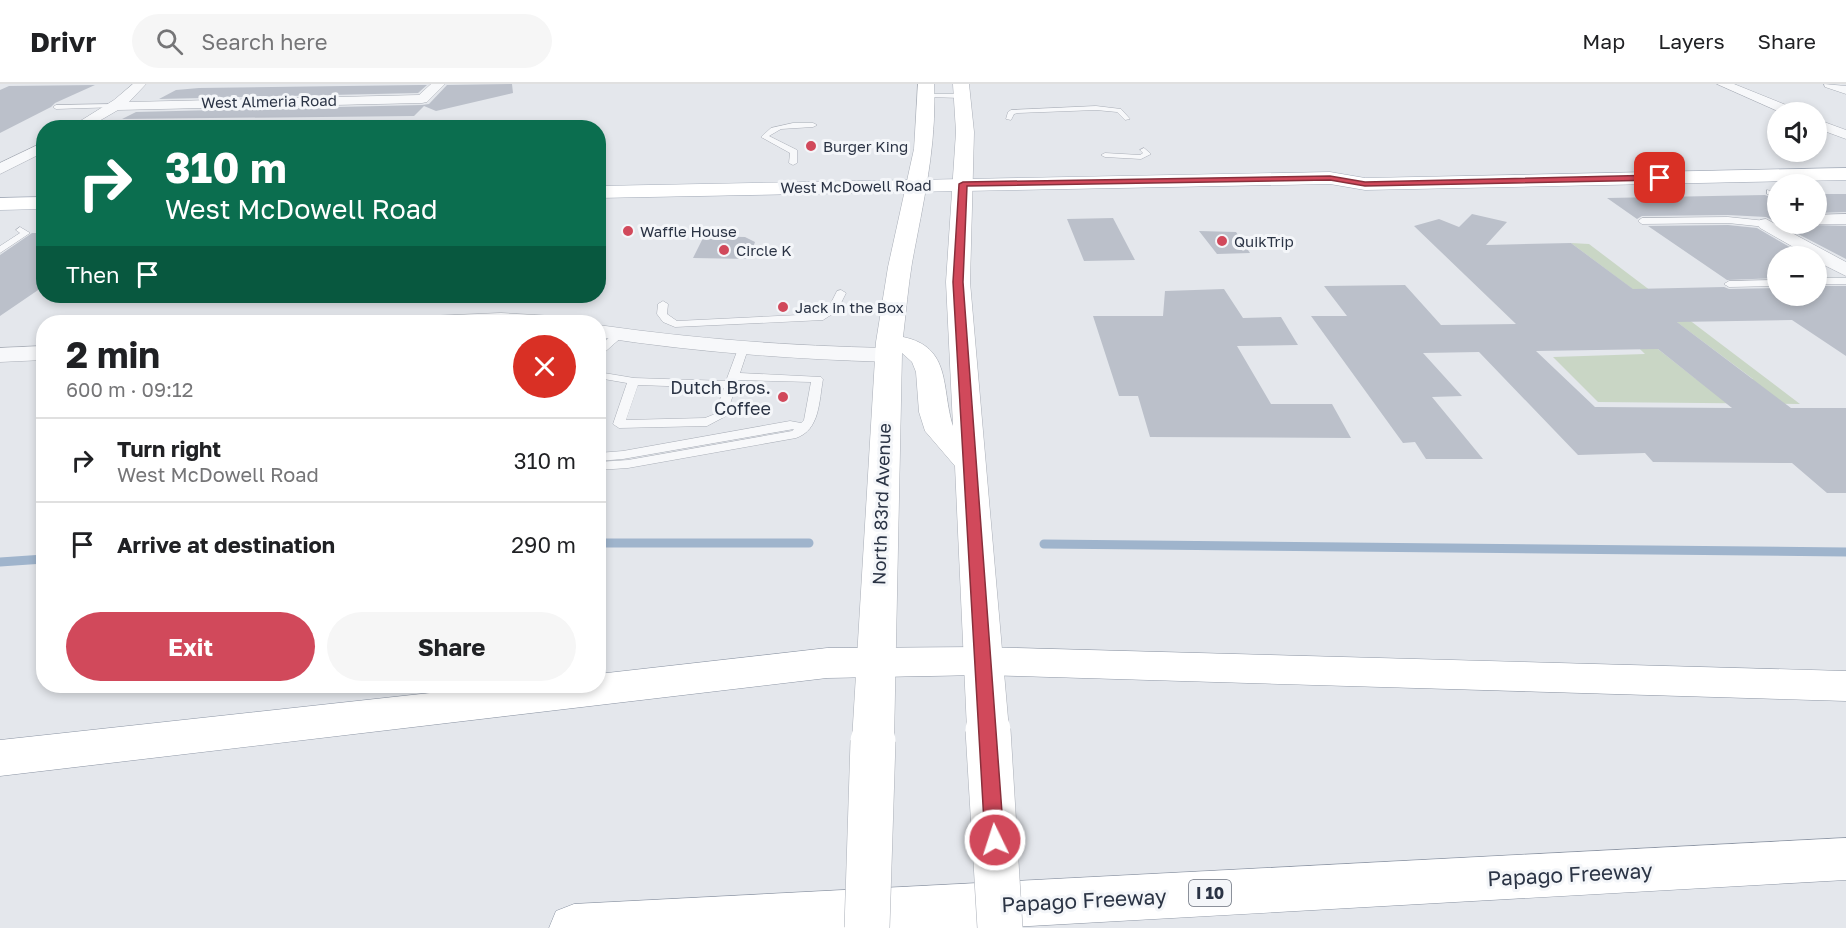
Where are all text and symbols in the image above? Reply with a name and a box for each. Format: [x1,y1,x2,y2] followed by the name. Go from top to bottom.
[132,14,552,68] search box
[30,25,96,58] text: Drivr
[153,25,186,58] icon: search
[201,28,327,55] text: Search here
[1582,28,1625,54] text: Map
[1658,28,1725,54] text: Layers
[1758,28,1816,54] text: Share
[201,91,337,111] street label: West Almeria Road
[1767,102,1827,306] map controls
[1767,102,1827,162] button: sound
[823,137,908,155] place label: Burger King
[804,139,818,153] marker: Burger King
[165,142,287,192] text: 310 m
[66,144,144,222] icon: right
[1634,152,1685,203] pin
[1643,161,1676,194] icon: arrive
[1767,174,1827,234] button: +
[780,176,932,196] street label: West McDowell Road
[165,193,438,225] text: West McDowell Road
[640,222,737,240] place label: Waffle House
[621,224,635,238] marker: Waffle House
[1234,232,1294,250] place label: QuikTrip
[1215,234,1229,248] marker: QuikTrip
[736,241,792,259] place label: Circle K
[717,243,731,257] marker: Circle K
[1767,246,1827,306] button: −
[131,258,164,291] icon: arrive
[66,261,119,288] text: Then
[795,298,904,316] place label: Jack in the Box
[776,300,790,314] marker: Jack in the Box
[66,333,160,376] text: 2 min
[513,335,576,398] button: close
[670,376,771,419] place label: Dutch Bros. Coffee
[66,377,193,401] text: 600 m · 09:12
[776,390,790,404] marker: Dutch Bros. Coffee
[867,423,895,585] street label: North 83rd Avenue
[117,435,221,462] text: Turn right
[66,444,99,477] icon: right
[514,447,576,474] text: 310 m
[117,462,319,486] text: West McDowell Road
[66,528,99,561] icon: arrive
[117,531,335,558] text: Arrive at destination
[511,531,576,558] text: 290 m
[66,612,315,681] button: Exit
[327,612,576,681] button: Share
[963,808,1027,872] position arrow
[1487,857,1653,891] street label: Papago Freeway
[1189,880,1231,906] road number: I 10
[1001,883,1167,917] street label: Papago Freeway

